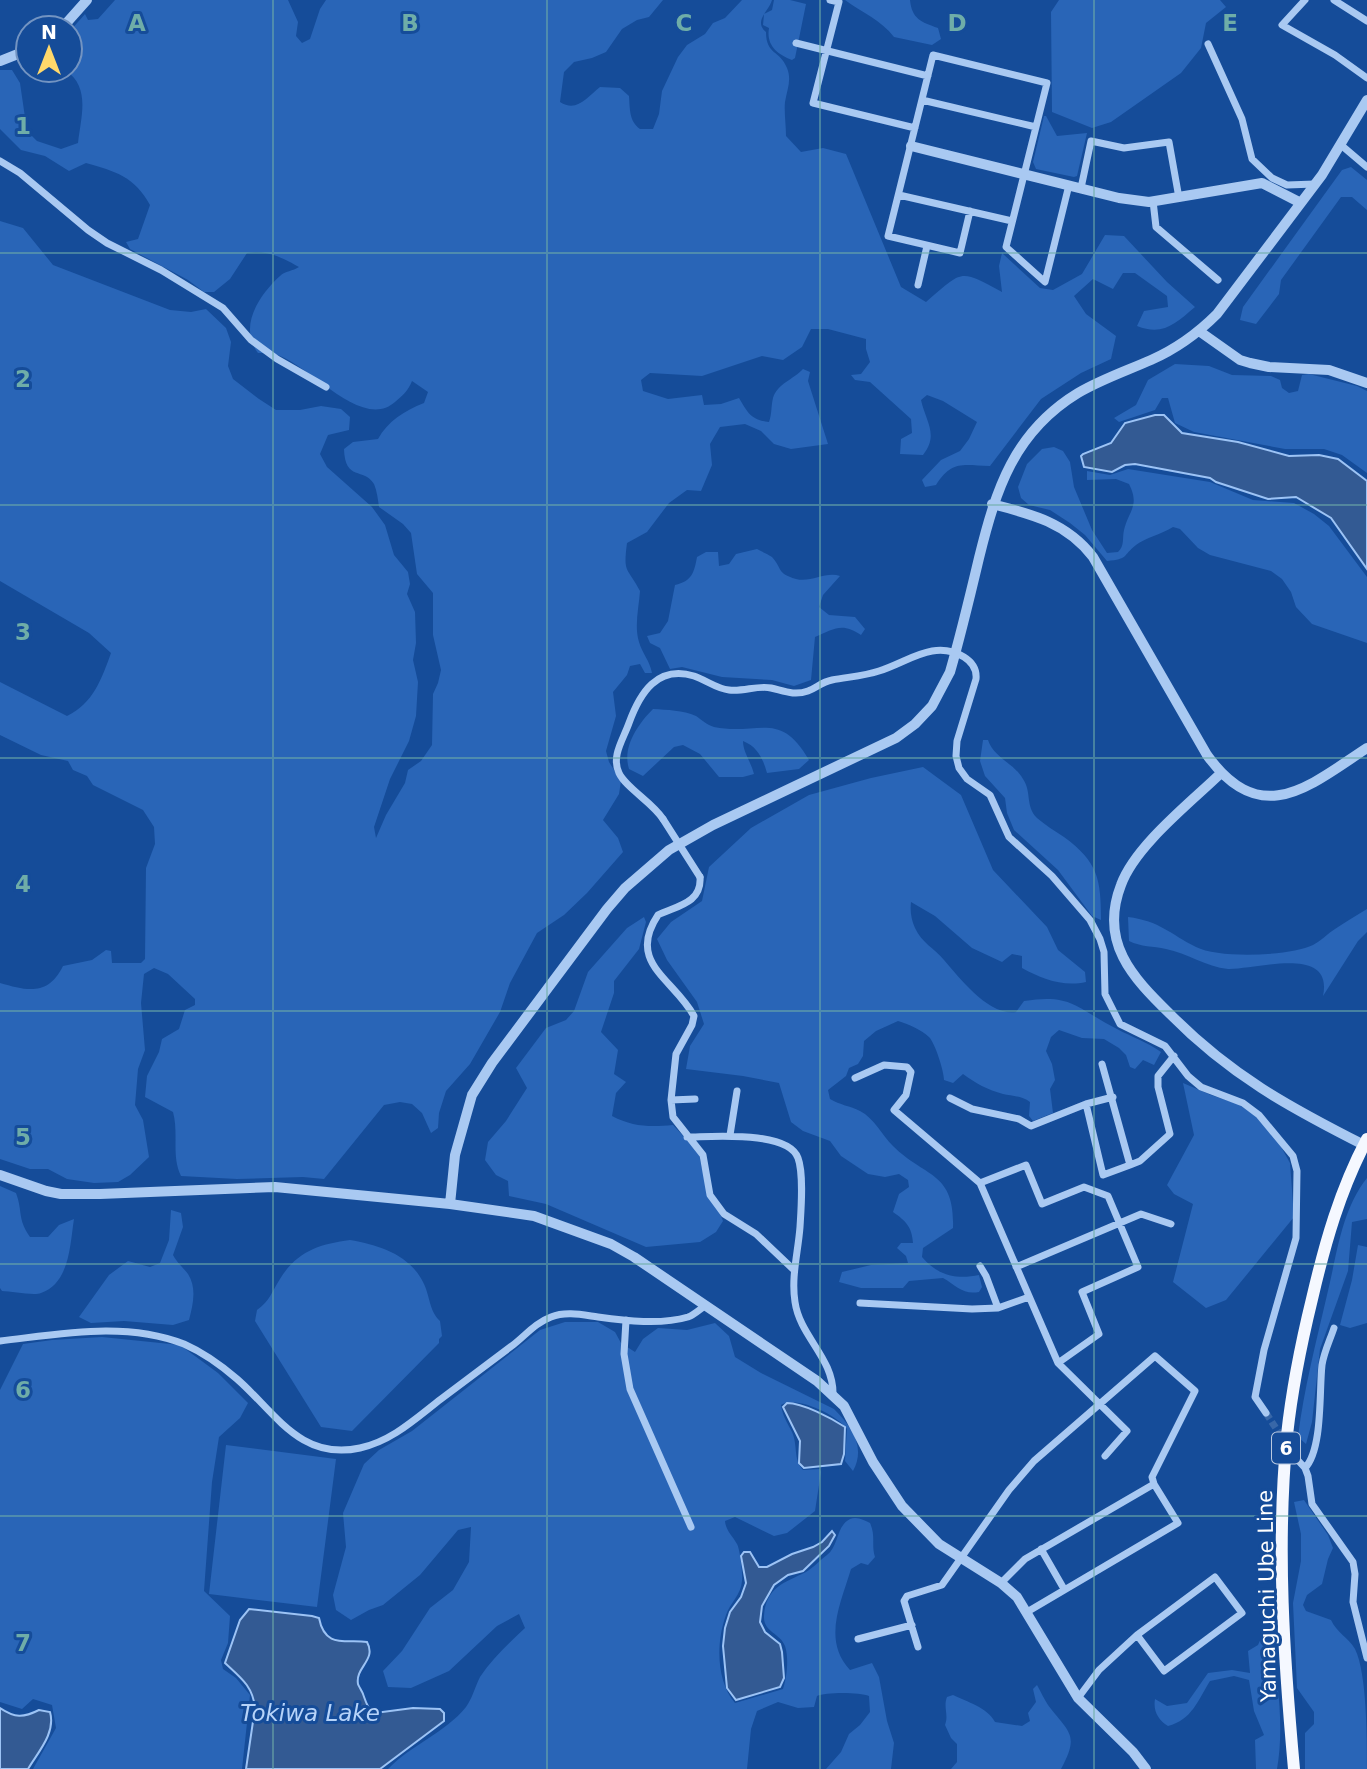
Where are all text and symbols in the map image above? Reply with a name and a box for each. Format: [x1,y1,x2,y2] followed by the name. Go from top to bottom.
[128,10,146,36] text: A
[401,10,419,36] text: B
[676,10,692,36] text: C
[947,10,967,36] text: D
[1222,10,1238,36] text: E
[14,14,84,84] north arrow
[41,21,57,43] text: N
[15,113,31,139] text: 1
[15,366,31,392] text: 2
[15,619,31,645] text: 3
[15,871,31,897] text: 4
[15,1124,31,1150] text: 5
[15,1377,31,1403] text: 6
[1272,1432,1300,1464] road number: 6
[1253,1490,1281,1703] street label: Yamaguchi Ube Line
[15,1630,31,1656] text: 7
[240,1700,380,1726] water label: Tokiwa Lake

